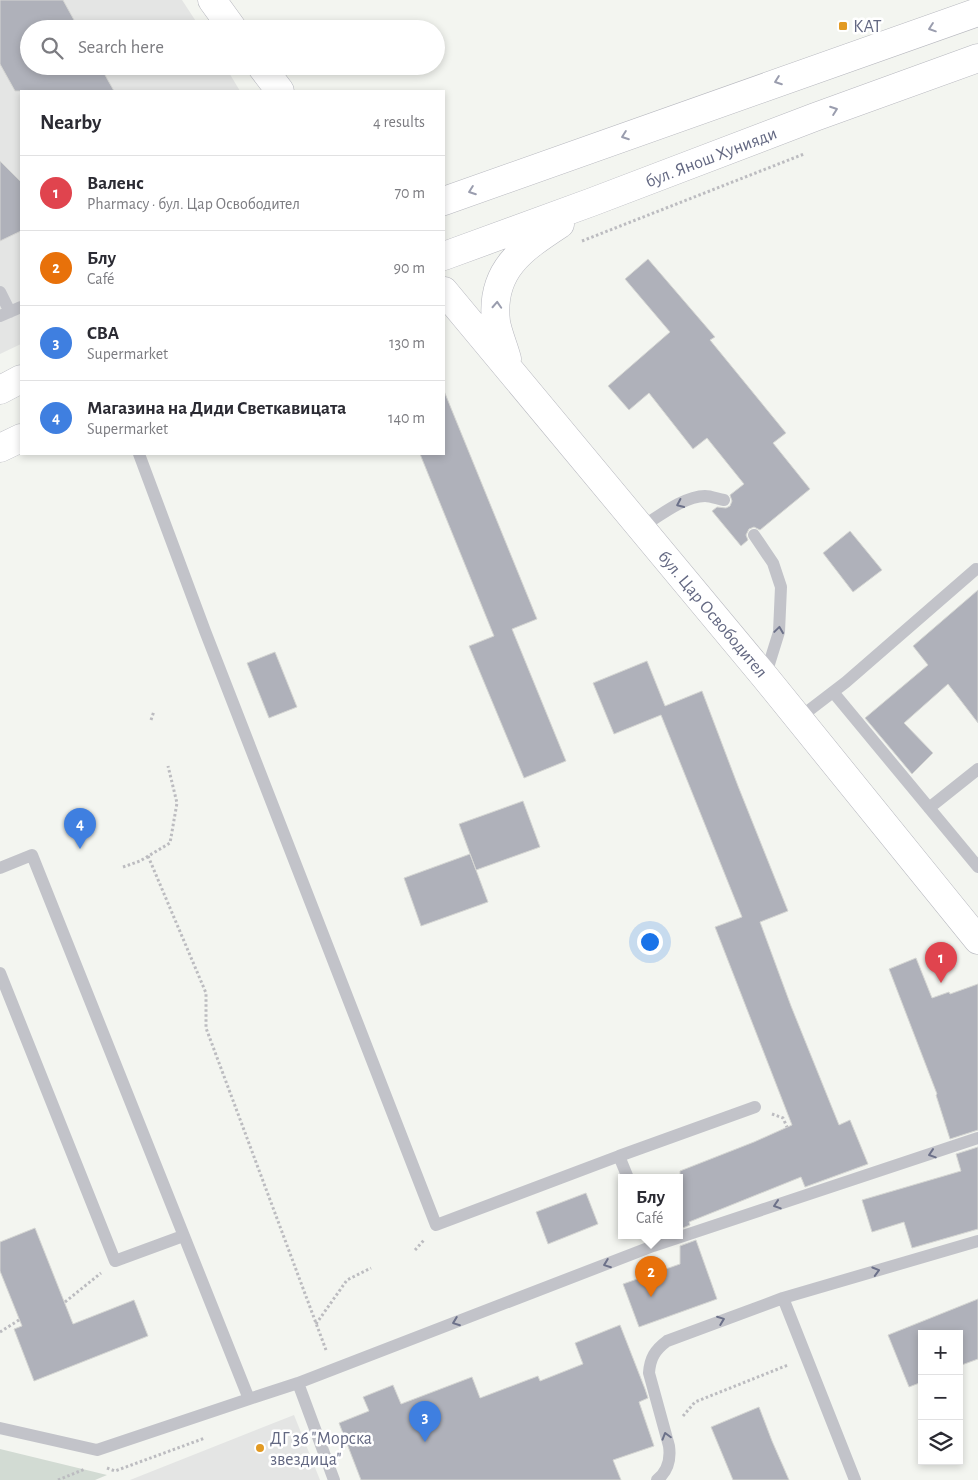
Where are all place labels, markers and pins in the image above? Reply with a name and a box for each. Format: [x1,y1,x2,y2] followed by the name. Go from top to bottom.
[853,18,882,36] place label: КАТ
[837,20,849,32] marker: КАТ
[64,808,96,849] pin: 4
[925,942,957,983] pin: 1
[635,1256,667,1297] pin: 2
[409,1401,441,1442] pin: 3
[270,1430,372,1469] place label: ДГ 36 "Морска звездица"
[254,1442,266,1454] marker: ДГ 36 "Морска звездица"

